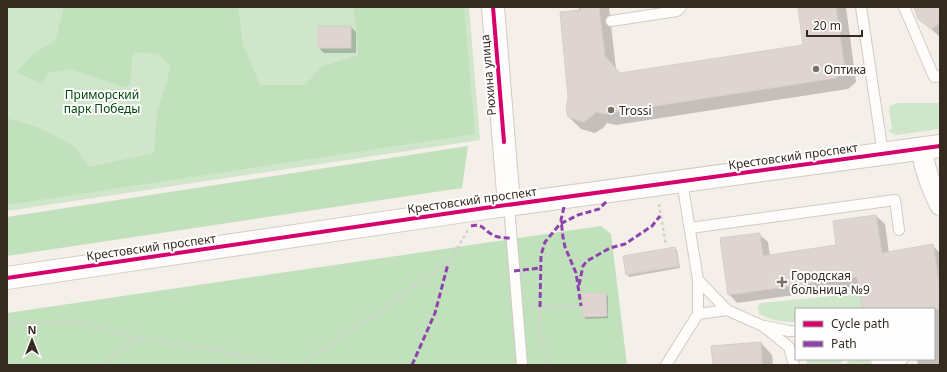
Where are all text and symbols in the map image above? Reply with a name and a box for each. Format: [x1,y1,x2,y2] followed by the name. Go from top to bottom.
[807,12,862,38] scale bar
[813,17,841,34] text: 20 m
[476,34,500,116] street label: Рюхина улица
[824,61,866,78] place label: Оптика
[811,64,821,74] marker: Оптика
[64,86,140,117] park label: Приморский парк Победы
[619,102,652,119] place label: Trossi
[606,105,616,115] marker: Trossi
[727,138,859,173] street label: Крестовский проспект
[406,182,538,217] street label: Крестовский проспект
[85,229,217,264] street label: Крестовский проспект
[791,267,870,298] place label: Городская больница №9
[776,276,788,288] marker: Городская больница №9
[795,308,935,360] legend
[831,315,889,332] text: Cycle path
[12,320,52,360] north arrow
[28,322,36,337] text: N
[831,335,857,352] text: Path

